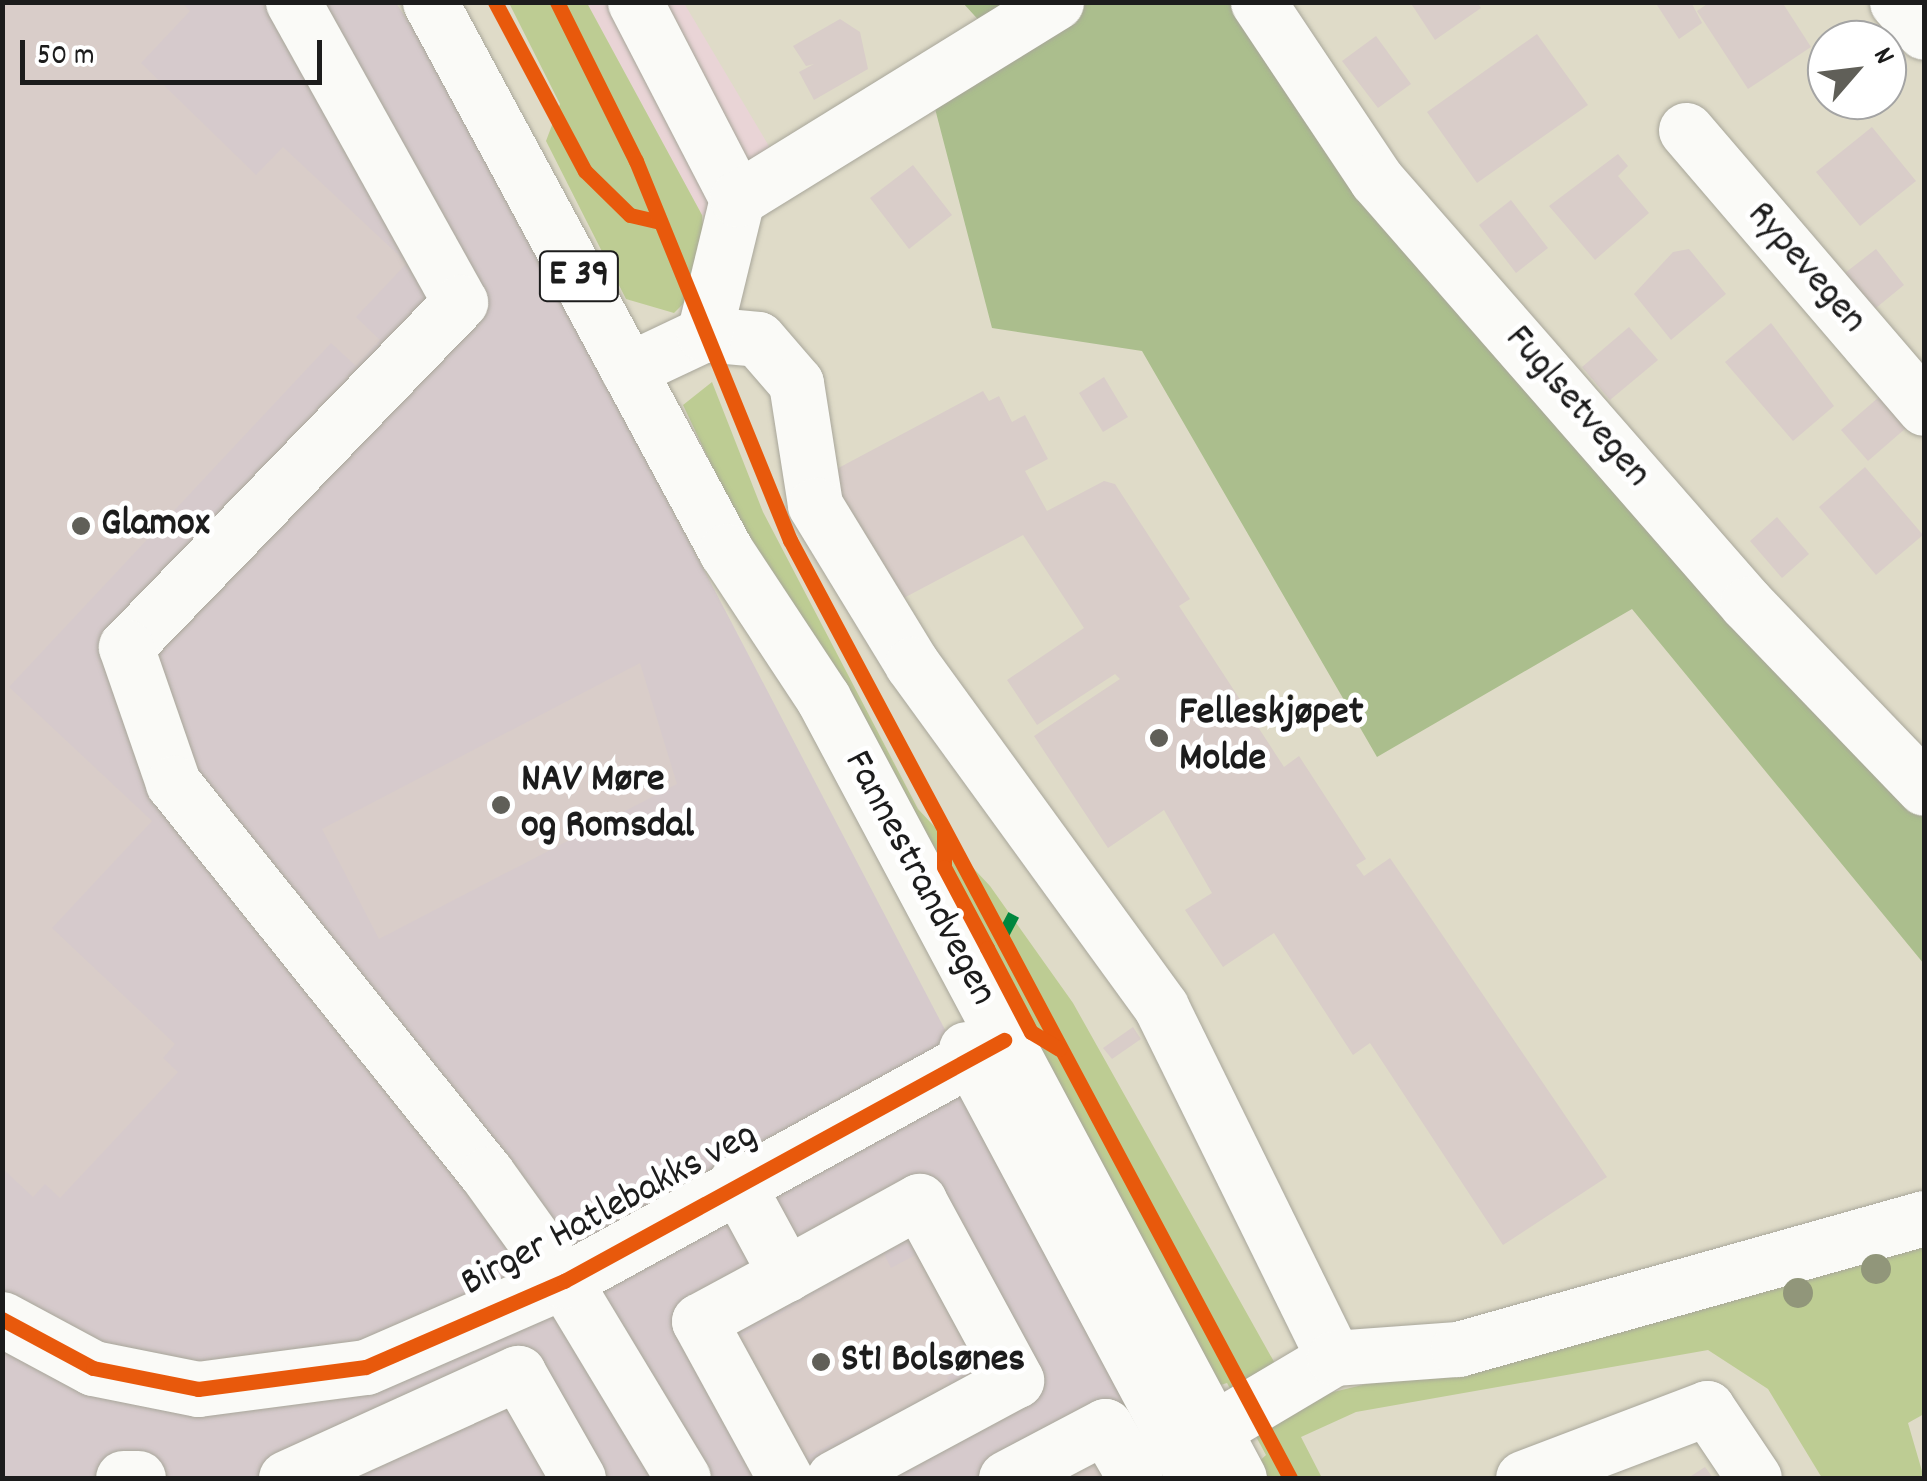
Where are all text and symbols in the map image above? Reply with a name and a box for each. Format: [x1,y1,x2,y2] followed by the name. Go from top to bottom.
[25,20,328,82] scale bar
[1807,20,1907,120] north arrow
[37,36,95,79] text: 50 m
[1861,41,1903,72] text: N
[1735,193,1875,345] street label: Rypevegen
[536,243,622,309] road number: E 39
[1493,317,1659,499] street label: Fuglsetvegen
[101,502,210,550] place label: Glamox
[70,515,92,537] marker: Glamox
[1179,691,1363,785] place label: Felleskjøpet Molde
[1148,727,1170,749] marker: Felleskjøpet Molde
[831,743,1005,1015] street label: Fannestrandvegen
[521,758,694,852] place label: NAV Møre og Romsdal
[490,794,512,816] marker: NAV Møre og Romsdal
[454,1113,766,1309] street label: Birger Hatlebakks veg
[841,1338,1025,1386] place label: St1 Bolsønes
[810,1351,832,1373] marker: St1 Bolsønes

